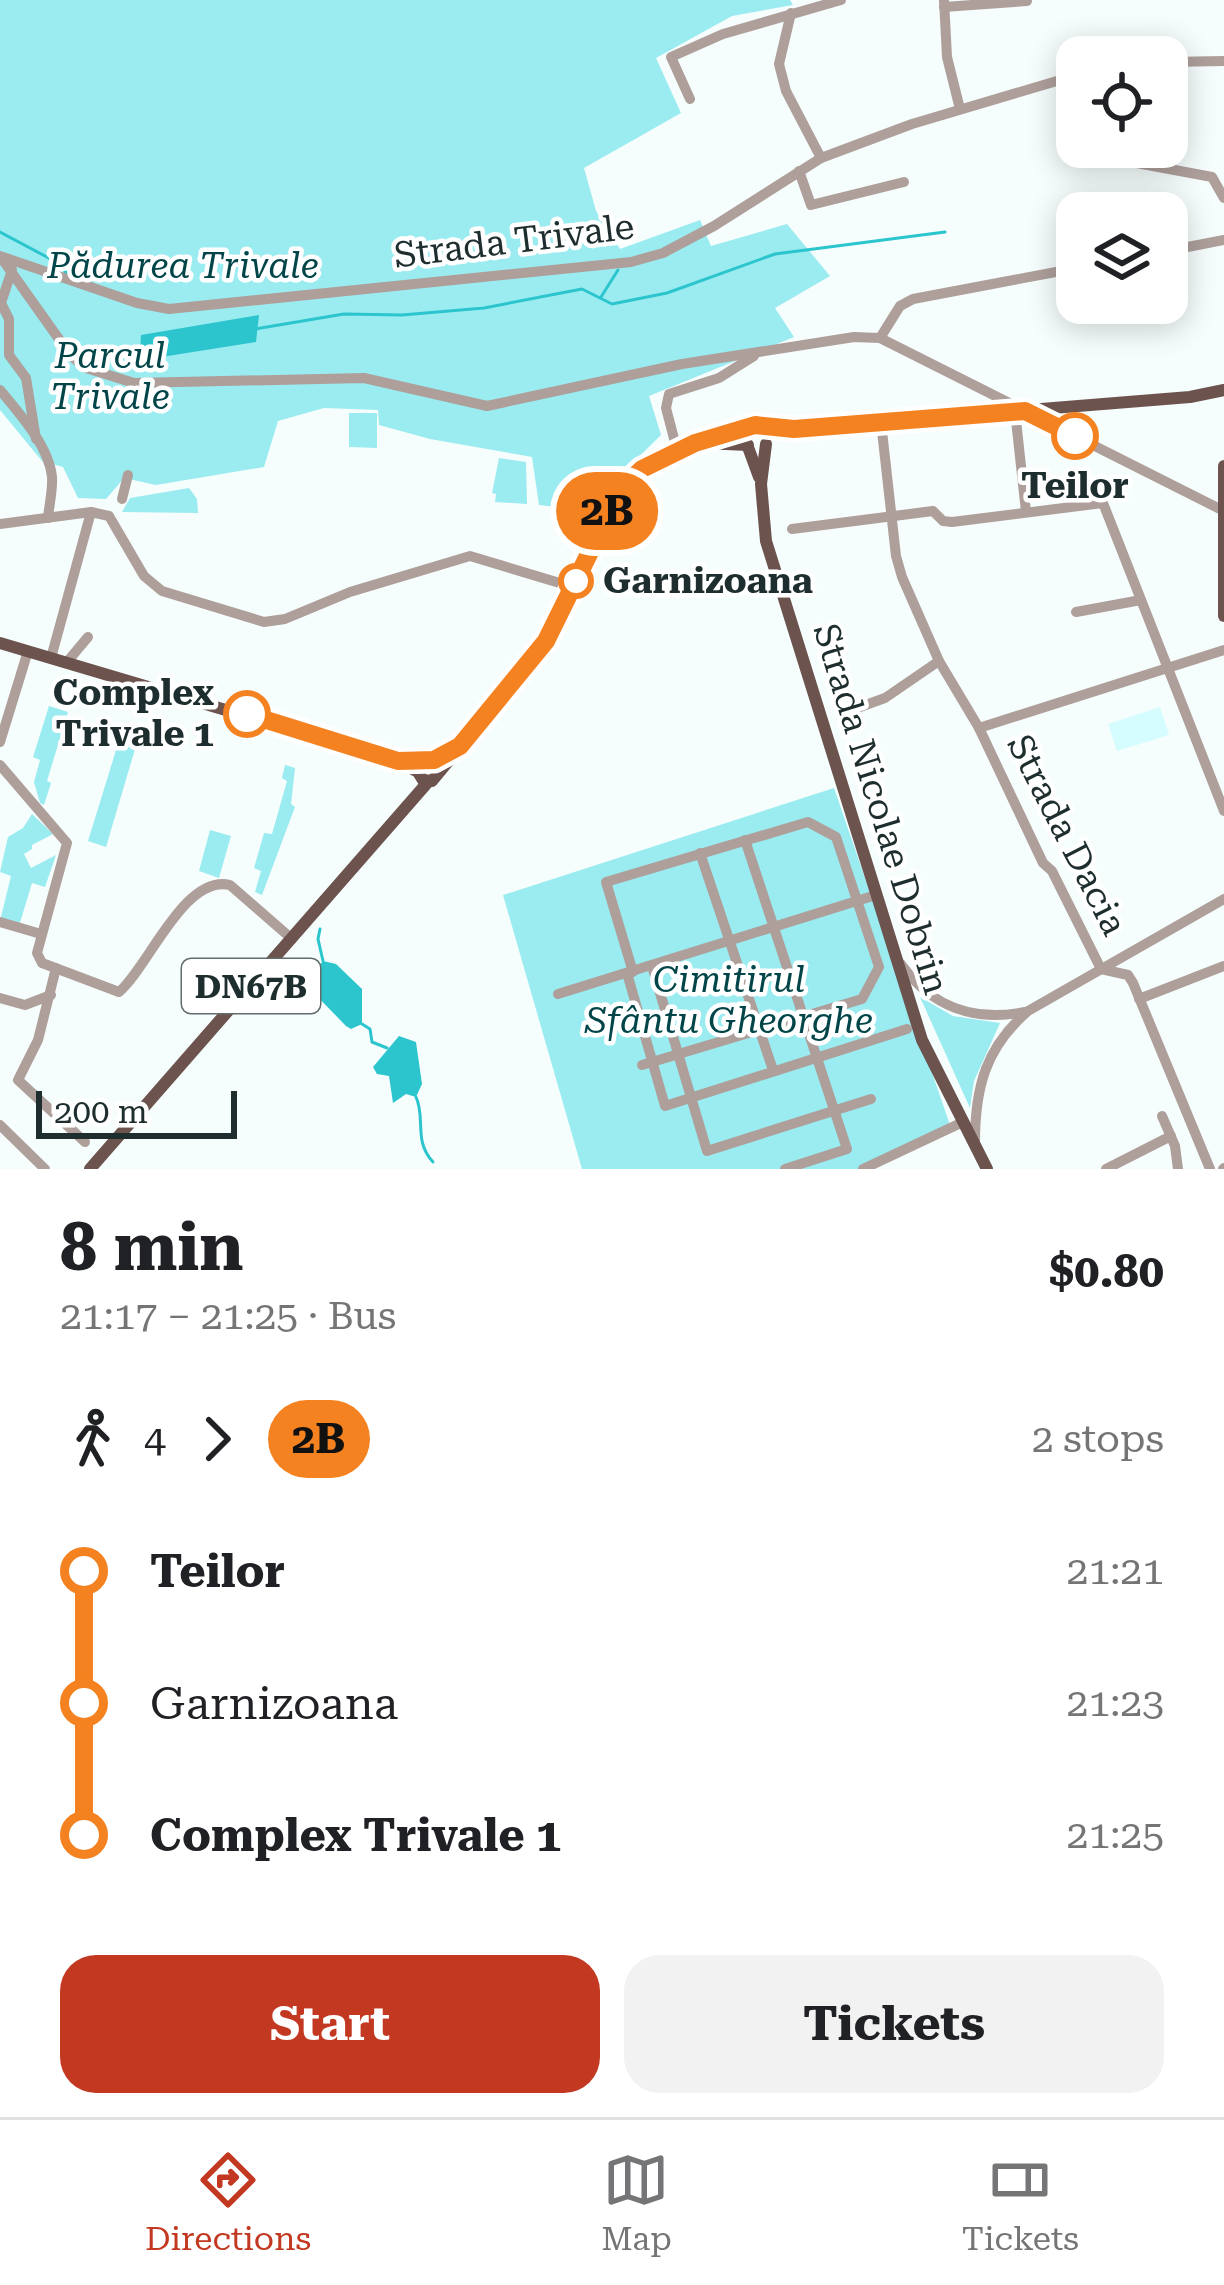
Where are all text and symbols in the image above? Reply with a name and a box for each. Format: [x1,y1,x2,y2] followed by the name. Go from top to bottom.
[1056,36,1188,324] map controls
[1056,36,1188,168] button: locate
[1056,192,1188,324] button: layers
[392,205,636,277] street label: Strada Trivale
[46,245,319,287] park label: Pădurea Trivale
[50,335,170,418] park label: Parcul Trivale
[1053,414,1097,458] marker: Teilor
[1021,465,1129,507] place label: Teilor
[553,472,661,550] line badge: 2B
[580,486,634,535] text: 2B
[603,560,813,602] place label: Garnizoana
[560,565,592,597] marker: Garnizoana
[805,619,957,999] street label: Strada Nicolae Dobrin
[53,672,214,755] place label: Complex Trivale 1
[225,692,269,736] marker: Complex Trivale 1
[999,728,1136,943] street label: Strada Dacia
[182,959,320,1013] road number: DN67B
[584,959,873,1042] park label: Cimitirul Sfântu Gheorghe
[36,1085,237,1138] scale bar
[54,1092,148,1131] text: 200 m
[60,1209,243,1286] text: 8 min
[1049,1245,1164,1298] text: $0.80
[60,1293,396,1339] text: 21:17 – 21:25 · Bus
[60,1406,126,1472] icon: walk
[184,1406,250,1472] icon: forward
[292,1414,346,1463] text: 2B
[144,1416,166,1462] text: 4
[1032,1416,1164,1462] text: 2 stops
[150,1545,285,1598] text: Teilor
[1067,1548,1164,1594] text: 21:21
[150,1677,398,1730] text: Garnizoana
[1067,1680,1164,1726] text: 21:23
[150,1809,561,1862] text: Complex Trivale 1
[1067,1812,1164,1858] text: 21:25
[60,1955,600,2093] button: Start
[624,1955,1164,2093] button: Tickets
[145,2147,311,2258] tab: Directions
[601,2147,672,2258] tab: Map
[962,2147,1079,2258] tab: Tickets

